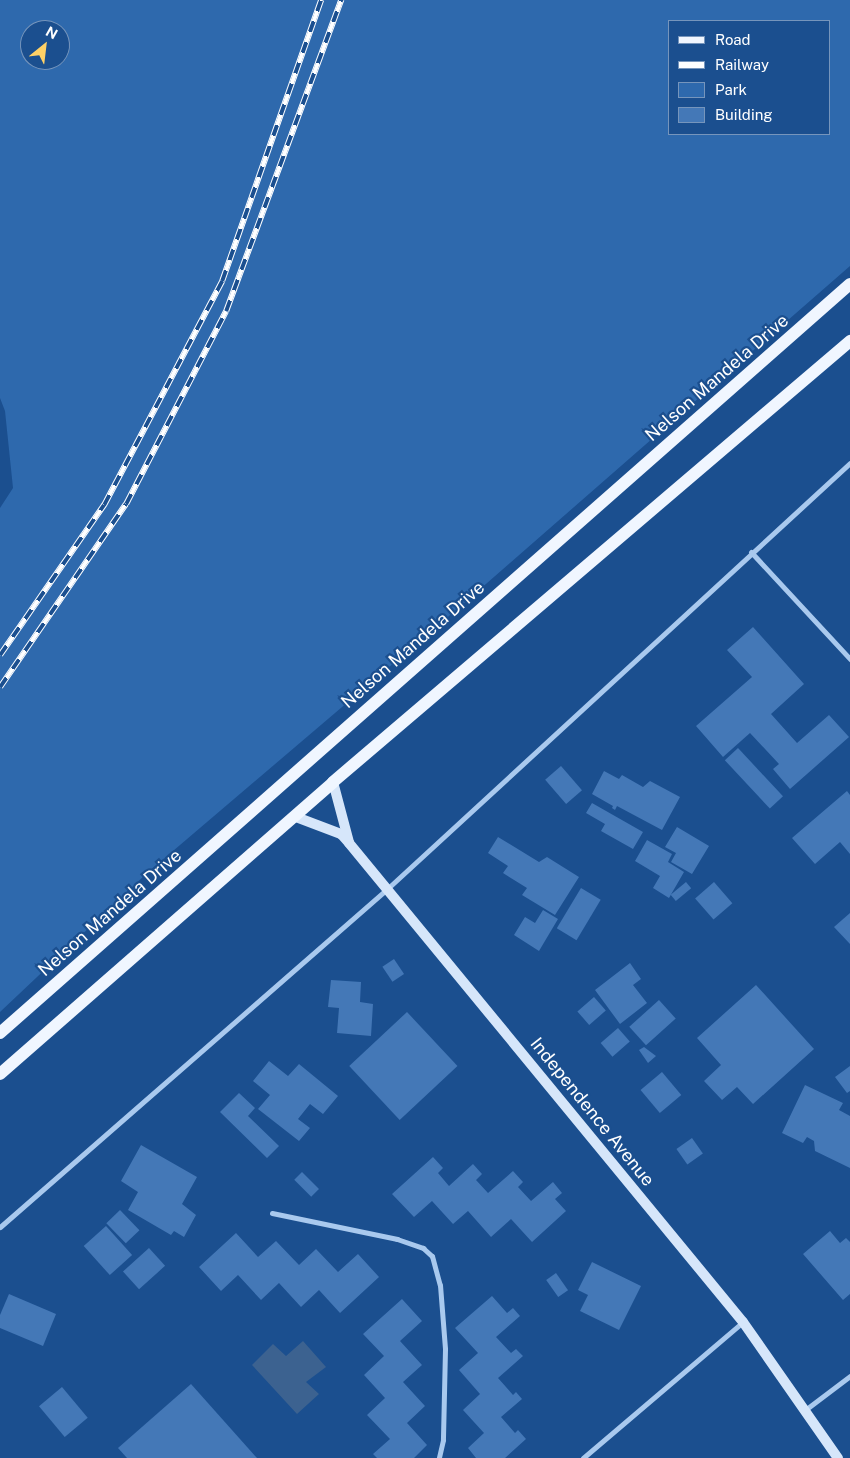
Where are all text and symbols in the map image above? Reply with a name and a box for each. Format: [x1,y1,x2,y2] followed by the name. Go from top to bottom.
[20,20,70,70] north arrow
[668,20,830,135] legend
[43,23,60,42] text: N
[715,31,751,48] text: Road
[715,56,769,73] text: Railway
[715,81,747,98] text: Park
[715,106,773,123] text: Building
[641,310,793,446] street label: Nelson Mandela Drive
[337,577,489,713] street label: Nelson Mandela Drive
[34,845,186,981] street label: Nelson Mandela Drive
[525,1033,659,1191] street label: Independence Avenue

